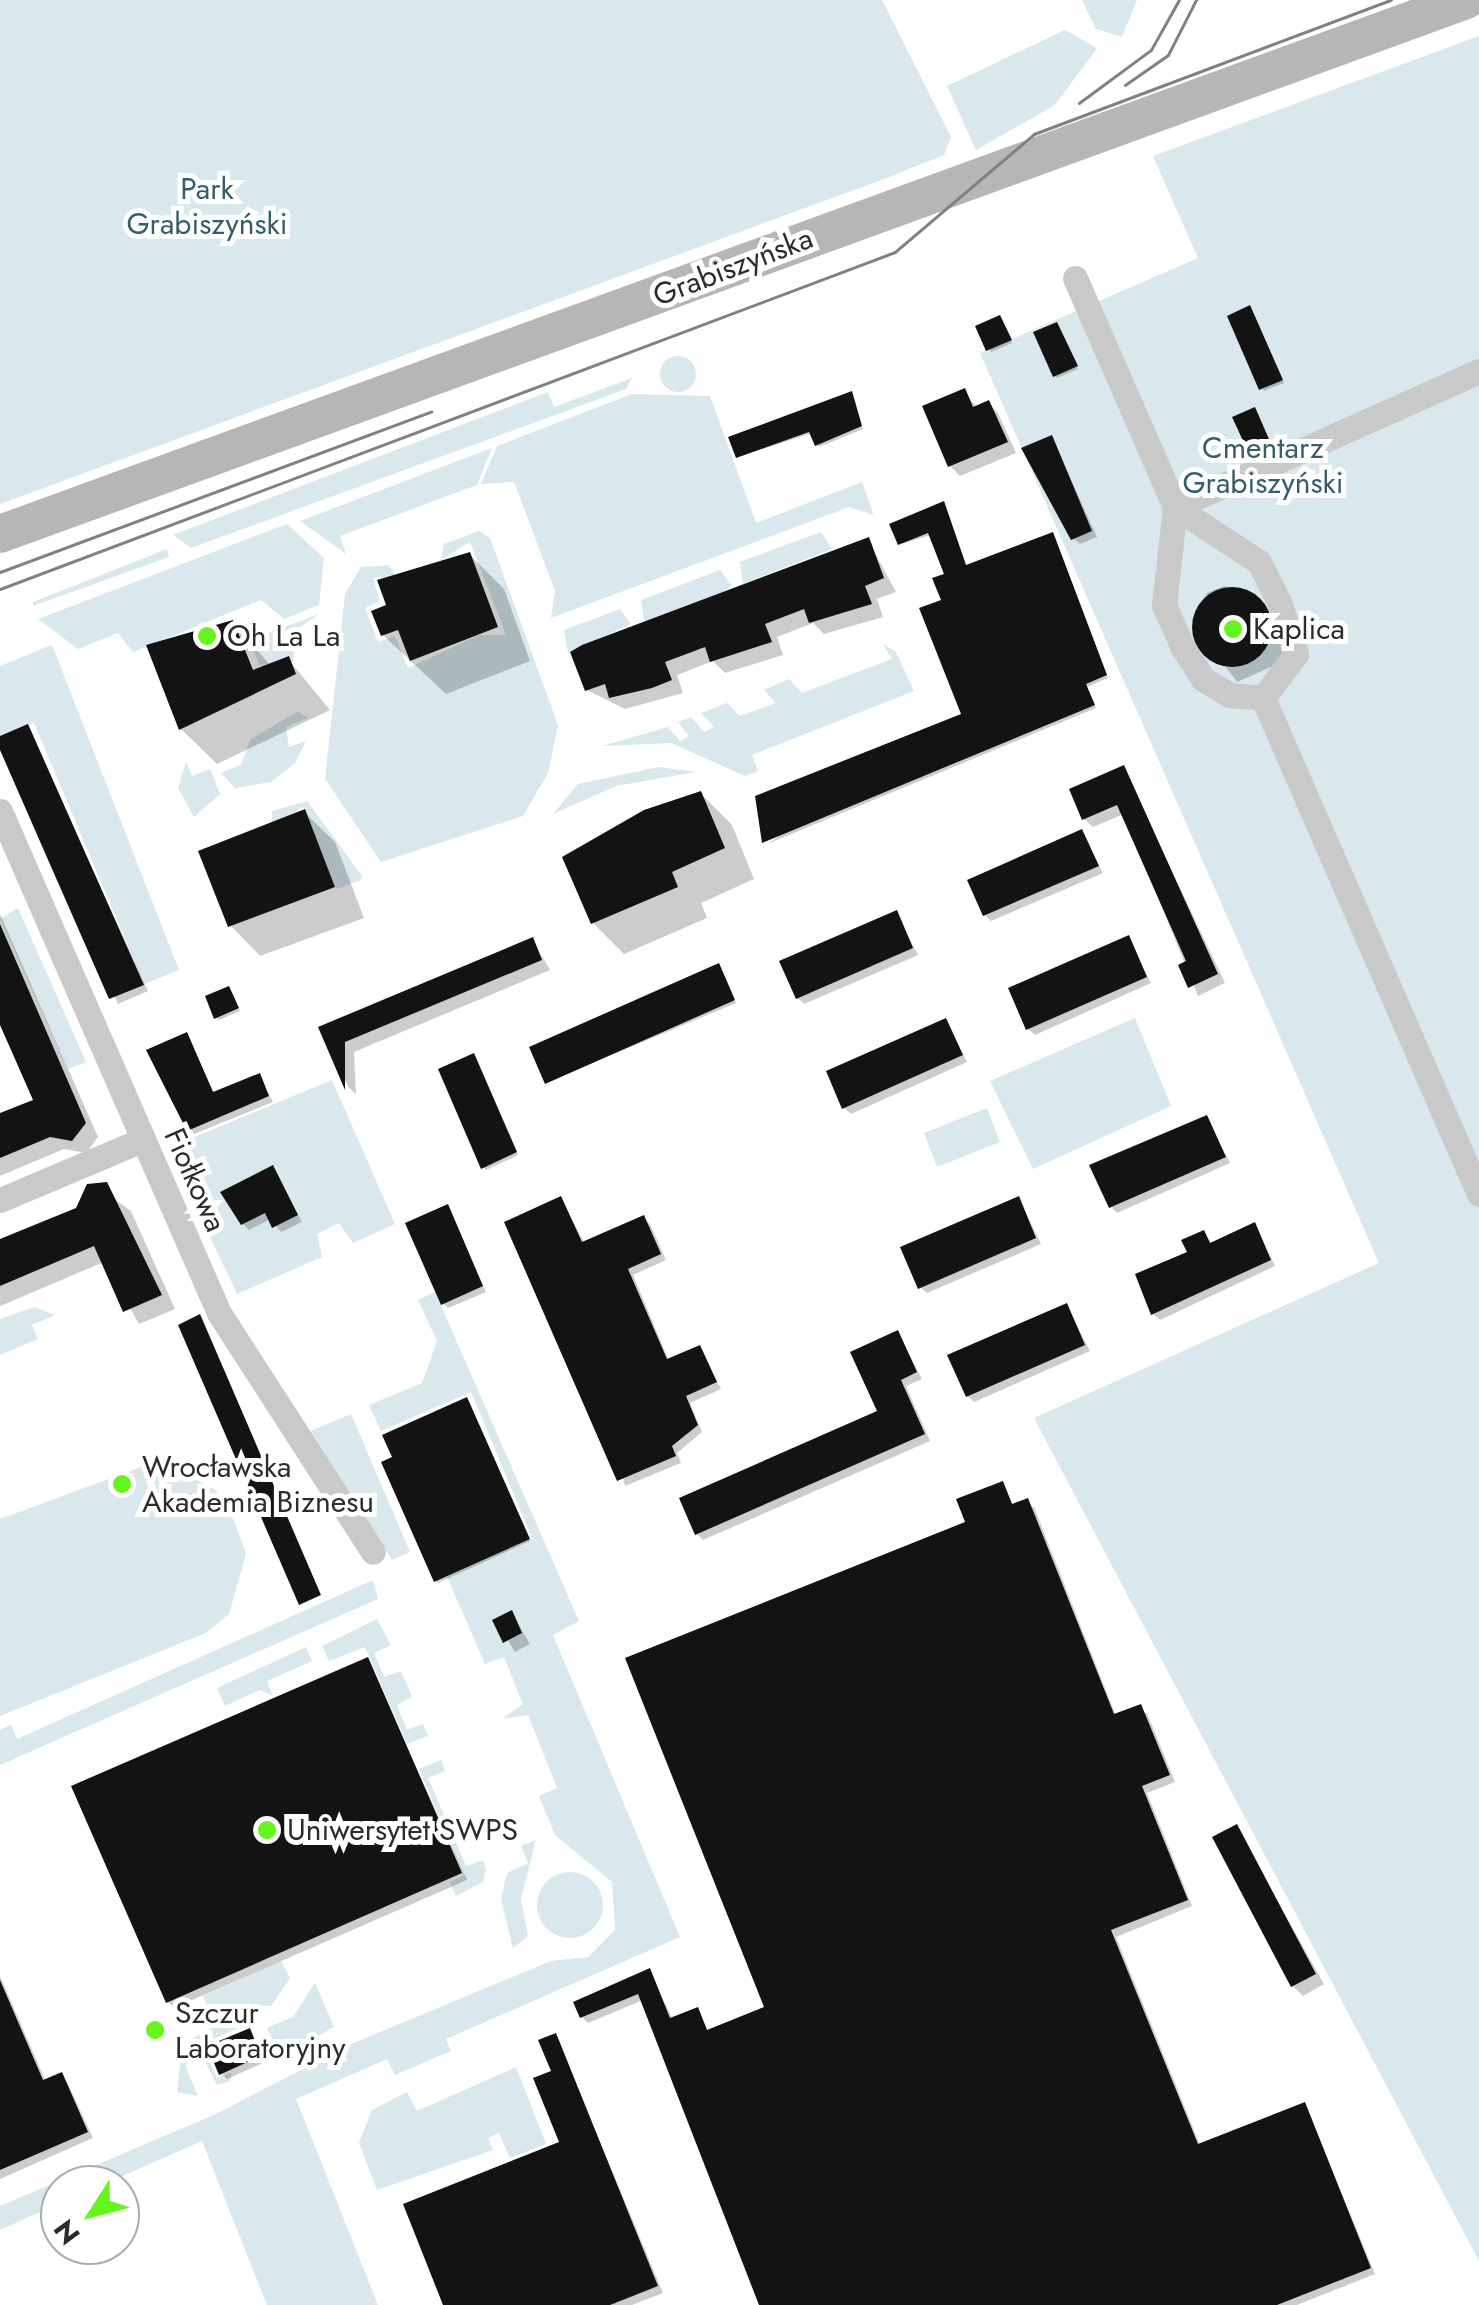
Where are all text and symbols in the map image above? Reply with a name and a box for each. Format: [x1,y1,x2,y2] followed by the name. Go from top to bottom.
[126,171,288,242] park label: Park Grabiszyński
[648,220,818,314] street label: Grabiszyńska
[1182,430,1344,500] park label: Cmentarz Grabiszyński
[1253,611,1345,647] place label: Kaplica
[227,618,340,654] place label: Oh La La
[1222,618,1244,640] marker: Kaplica
[196,625,218,647] marker: Oh La La
[156,1123,234,1237] street label: Fiołkowa
[142,1449,374,1520] place label: Wrocławska Akademia Biznesu
[111,1473,133,1495] marker: Wrocławska Akademia Biznesu
[287,1812,518,1848] place label: Uniwersytet SWPS
[256,1819,278,1841] marker: Uniwersytet SWPS
[175,1995,345,2066] place label: Szczur Laboratoryjny
[144,2019,166,2041] marker: Szczur Laboratoryjny
[40,2165,140,2265] north arrow
[44,2211,90,2253] text: N

